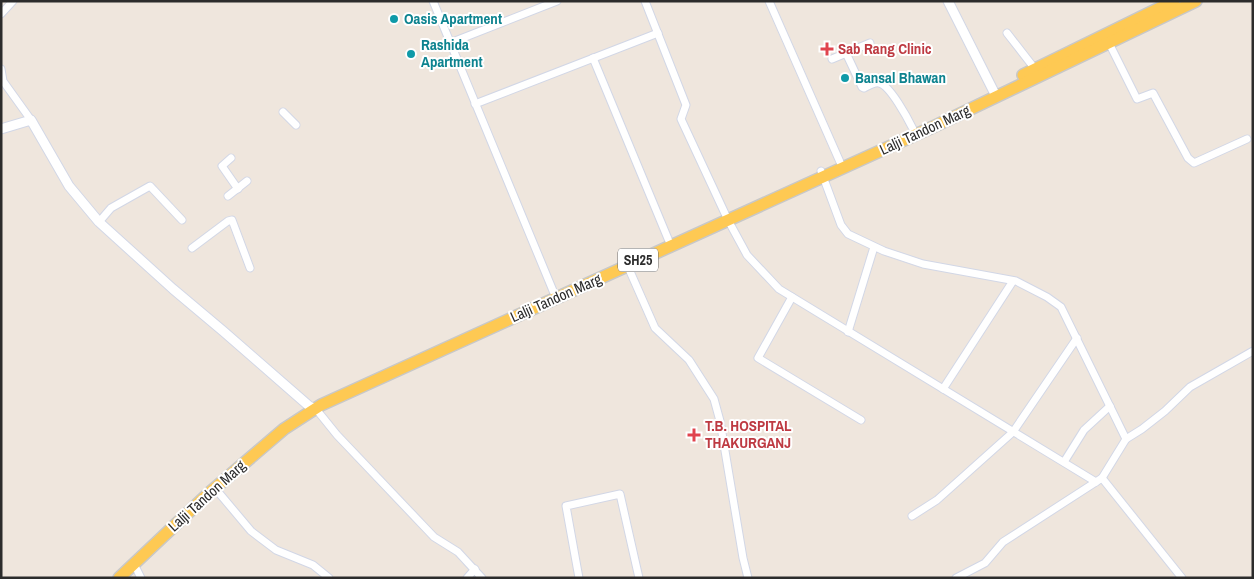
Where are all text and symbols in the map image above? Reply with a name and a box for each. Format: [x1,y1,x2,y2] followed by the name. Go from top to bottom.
[404,8,502,29] place label: Oasis Apartment
[388,13,400,25] marker: Oasis Apartment
[421,34,483,72] place label: Rashida Apartment
[838,38,932,59] place label: Sab Rang Clinic
[820,42,834,56] marker: Sab Rang Clinic
[405,48,417,60] marker: Rashida Apartment
[855,67,946,88] place label: Bansal Bhawan
[839,72,851,84] marker: Bansal Bhawan
[876,99,974,160] street label: Lalji Tandon Marg
[618,248,658,272] road number: SH25
[507,268,605,327] street label: Lalji Tandon Marg
[705,415,792,453] place label: T.B. HOSPITAL THAKURGANJ
[687,428,701,442] marker: T.B. HOSPITAL THAKURGANJ
[163,455,250,536] street label: Lalji Tandon Marg

